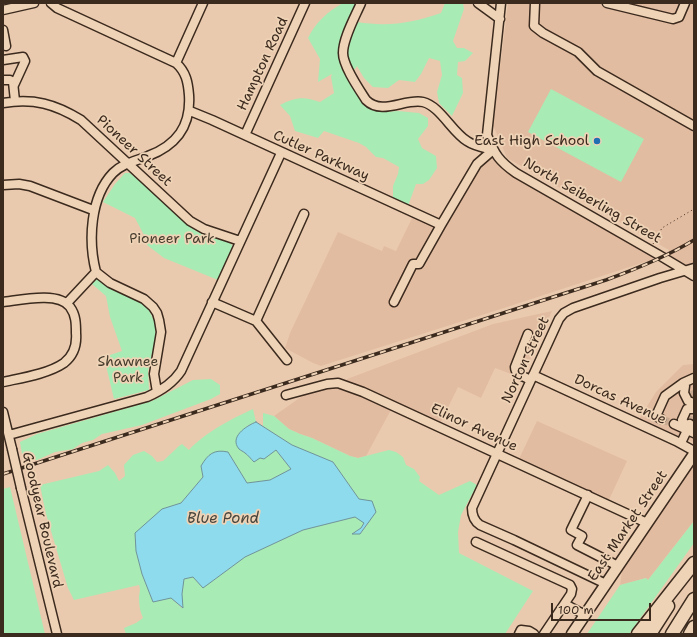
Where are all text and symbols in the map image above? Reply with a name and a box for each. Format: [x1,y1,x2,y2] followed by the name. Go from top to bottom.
[234,15,292,113] street label: Hampton Road
[93,112,175,190] street label: Pioneer Street
[270,127,372,185] street label: Cutler Parkway
[474,133,589,149] place label: East High School
[592,136,602,146] marker: East High School
[520,155,664,247] street label: North Seiberling Street
[129,231,215,247] park label: Pioneer Park
[499,314,553,406] street label: Norton Street
[97,354,159,386] park label: Shawnee Park
[571,371,669,429] street label: Dorcas Avenue
[428,401,520,455] street label: Elinor Avenue
[18,450,66,590] street label: Goodyear Boulevard
[585,467,671,585] street label: East Market Street
[187,510,259,528] water label: Blue Pond
[553,595,653,621] scale bar
[558,602,594,618] text: 100 m

